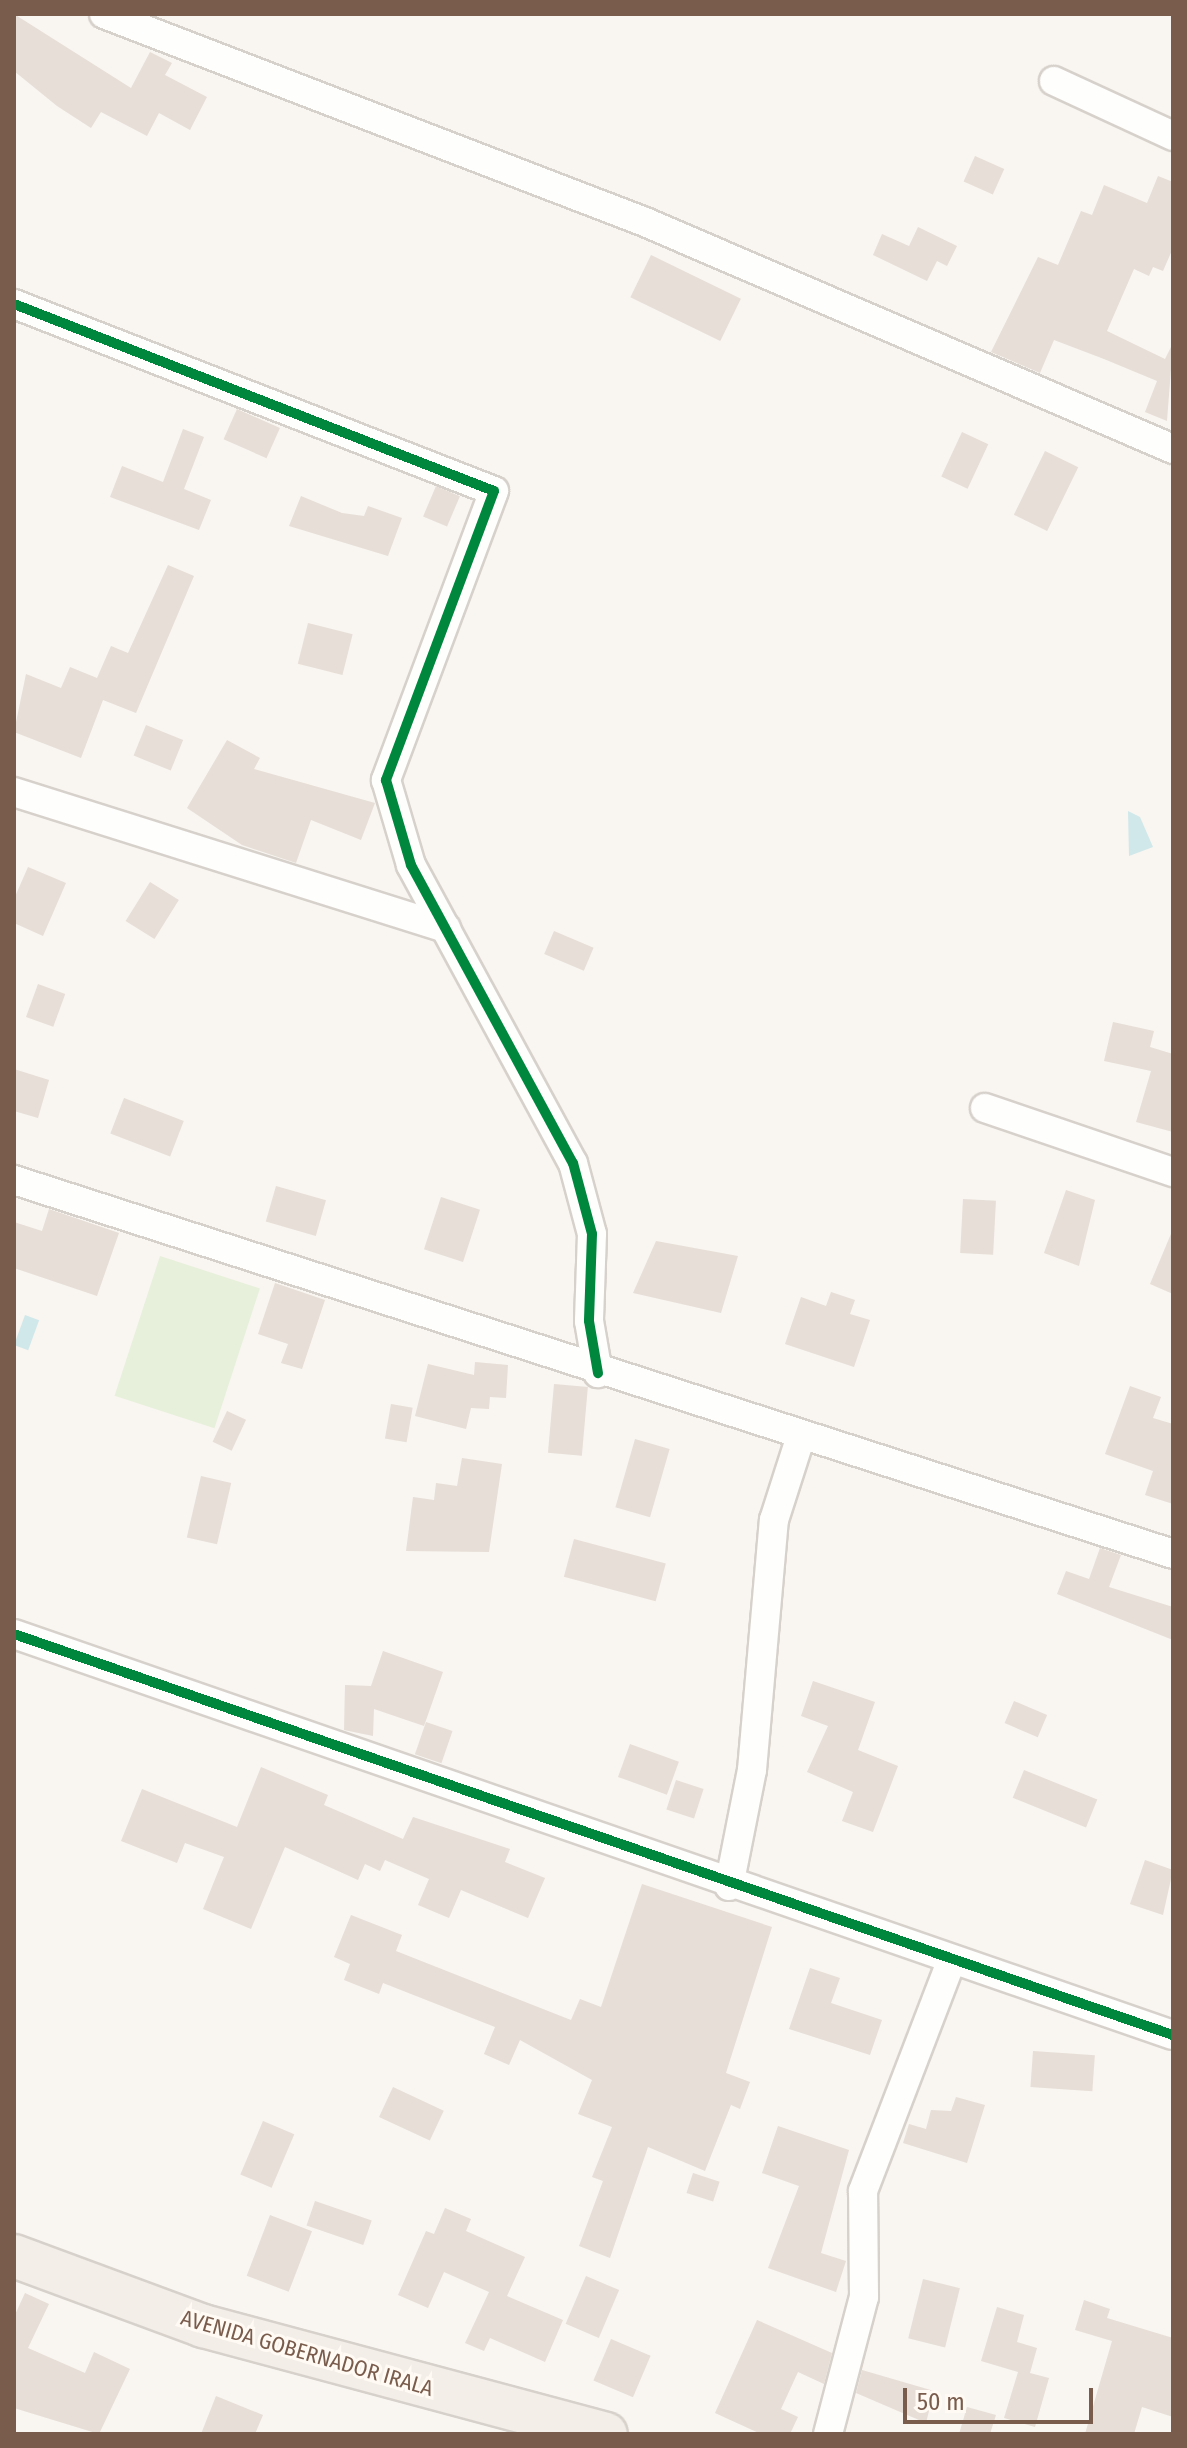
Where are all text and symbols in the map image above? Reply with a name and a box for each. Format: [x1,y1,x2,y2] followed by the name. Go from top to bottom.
[178,2304,436,2402] street label: AVENIDA GOBERNADOR IRALA
[907,2372,1097,2422] scale bar
[917,2388,965,2416] text: 50 m

